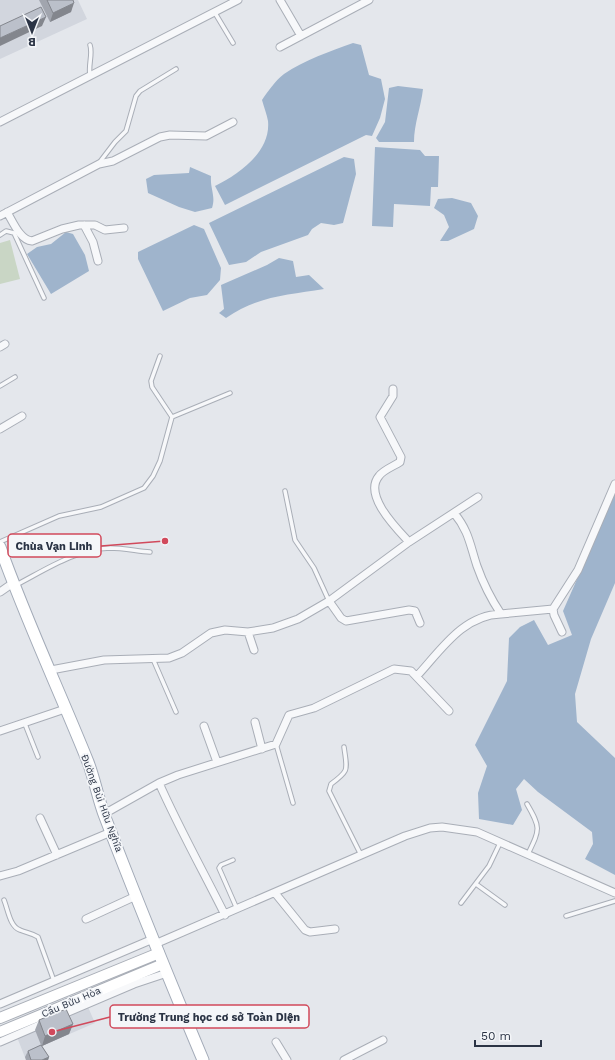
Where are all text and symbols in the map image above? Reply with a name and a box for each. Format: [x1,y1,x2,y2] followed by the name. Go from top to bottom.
[12,12,52,52] north arrow
[28,35,36,48] text: B
[8,534,101,557] callout: Chùa Vạn Linh
[16,540,93,553] text: Chùa Vạn Linh
[79,753,125,854] street label: Đường Bùi Hữu Nghĩa
[40,984,103,1019] street label: Cầu Bửu Hòa
[110,1005,309,1028] callout: Trường Trung học cơ sở Toàn Diện
[118,1011,300,1024] text: Trường Trung học cơ sở Toàn Diện
[475,1022,541,1048] scale bar
[481,1029,511,1043] text: 50 m

